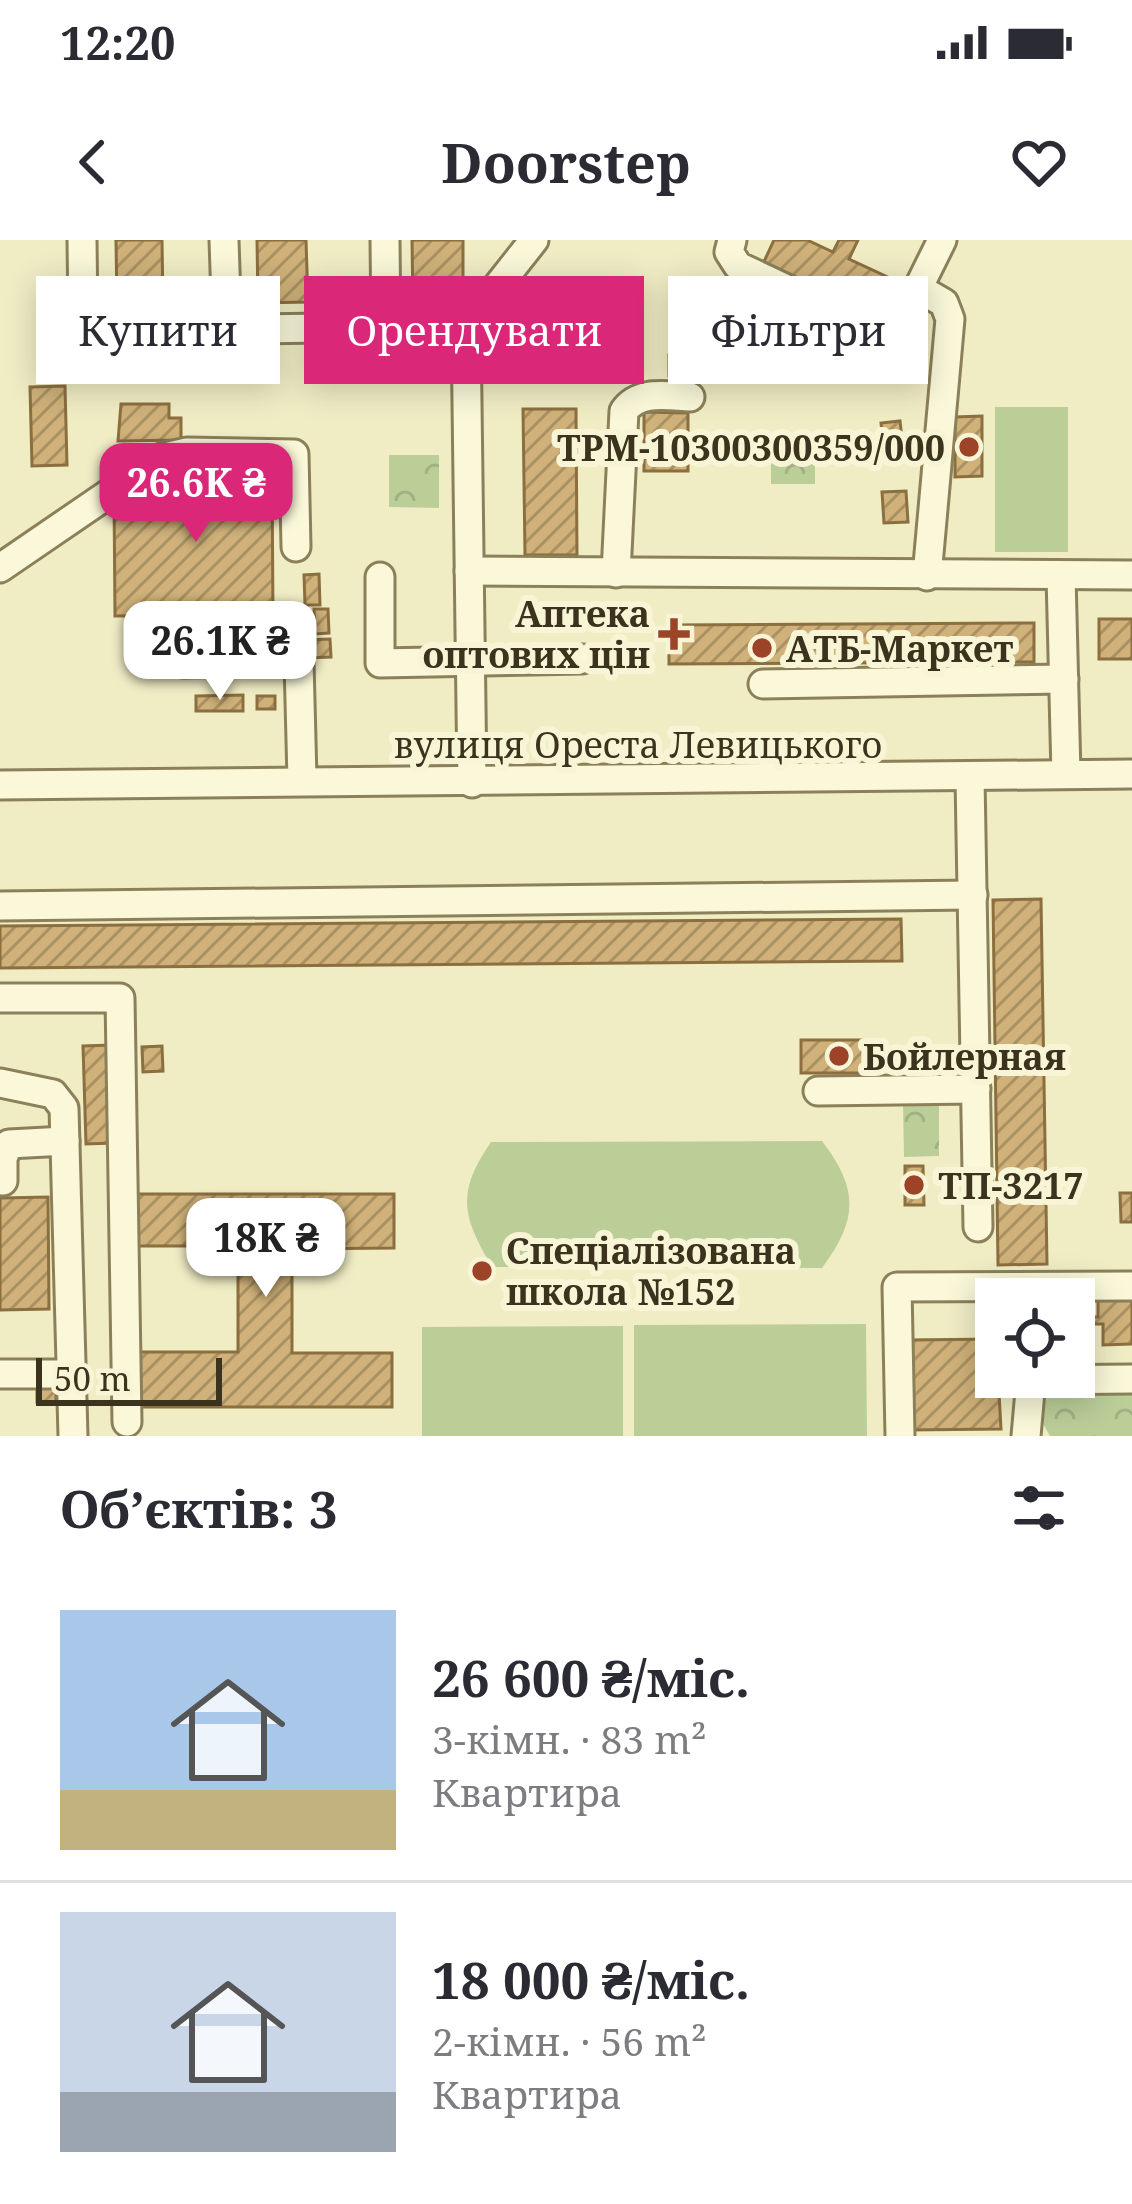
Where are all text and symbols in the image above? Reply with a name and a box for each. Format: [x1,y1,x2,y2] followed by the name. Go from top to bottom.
[60,12,175,73] text: 12:20
[441,125,691,199] text: Doorstep
[60,129,126,195] icon: back
[1006,129,1072,195] icon: heart
[36,276,280,384] chip: Купити
[304,276,644,384] chip: Орендувати
[668,276,928,384] chip: Фільтри
[557,423,945,472] place label: ТРМ-10300300359/000
[956,434,982,460] marker: ТРМ-10300300359/000
[85,443,307,545] pin: 26.6K ₴
[127,455,265,508] text: 26.6K ₴
[423,589,650,679] place label: Аптека оптових цін
[109,601,331,703] pin: 26.1K ₴
[151,613,289,666] text: 26.1K ₴
[661,621,687,647] marker: Аптека оптових цін
[786,624,1013,673] place label: АТБ-Маркет
[749,635,775,661] marker: АТБ-Маркет
[394,720,882,769] street label: вулиця Ореста Левицького
[863,1032,1066,1081] place label: Бойлерная
[826,1043,852,1069] marker: Бойлерная
[938,1161,1084,1210] place label: ТП-3217
[901,1172,927,1198] marker: ТП-3217
[182,1198,350,1300] pin: 18K ₴
[213,1210,319,1263] text: 18K ₴
[506,1226,796,1316] place label: Спеціалізована школа №152
[469,1258,495,1284] marker: Спеціалізована школа №152
[975,1278,1095,1398] map controls
[975,1278,1095,1398] button: locate
[36,1352,222,1405] scale bar
[54,1356,131,1401] text: 50 m
[60,1473,338,1543] text: Об’єктів: 3
[1006,1475,1072,1541] icon: filters
[432,1642,750,1712] text: 26 600 ₴/міс.
[156,1658,300,1802] icon: home
[432,1712,707,1765] text: 3-кімн. · 83 m²
[432,1765,622,1818] text: Квартира
[432,1944,750,2014] text: 18 000 ₴/міс.
[156,1960,300,2104] icon: home
[432,2014,707,2067] text: 2-кімн. · 56 m²
[432,2067,622,2120] text: Квартира

